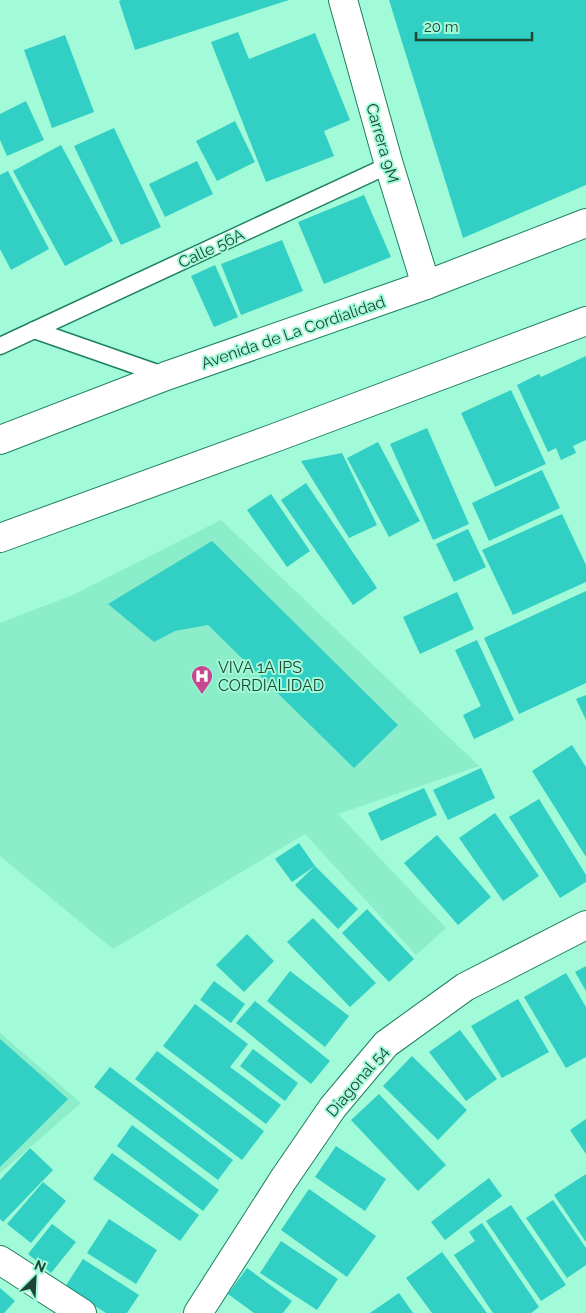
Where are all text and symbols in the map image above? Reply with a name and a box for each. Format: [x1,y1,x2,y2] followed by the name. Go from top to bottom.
[416,10,532,42] scale bar
[424,18,459,36] text: 20 m
[362,101,403,185] street label: Carrera 9M
[175,225,247,272] street label: Calle 56A
[199,292,388,373] street label: Avenida de La Cordialidad
[218,658,324,695] place label: VIVA 1A IPS CORDIALIDAD
[190,664,214,695] hospital icon: VIVA 1A IPS CORDIALIDAD
[322,1042,393,1121] street label: Diagonal 54
[10,1253,60,1303] north arrow
[32,1257,48,1276] text: N

